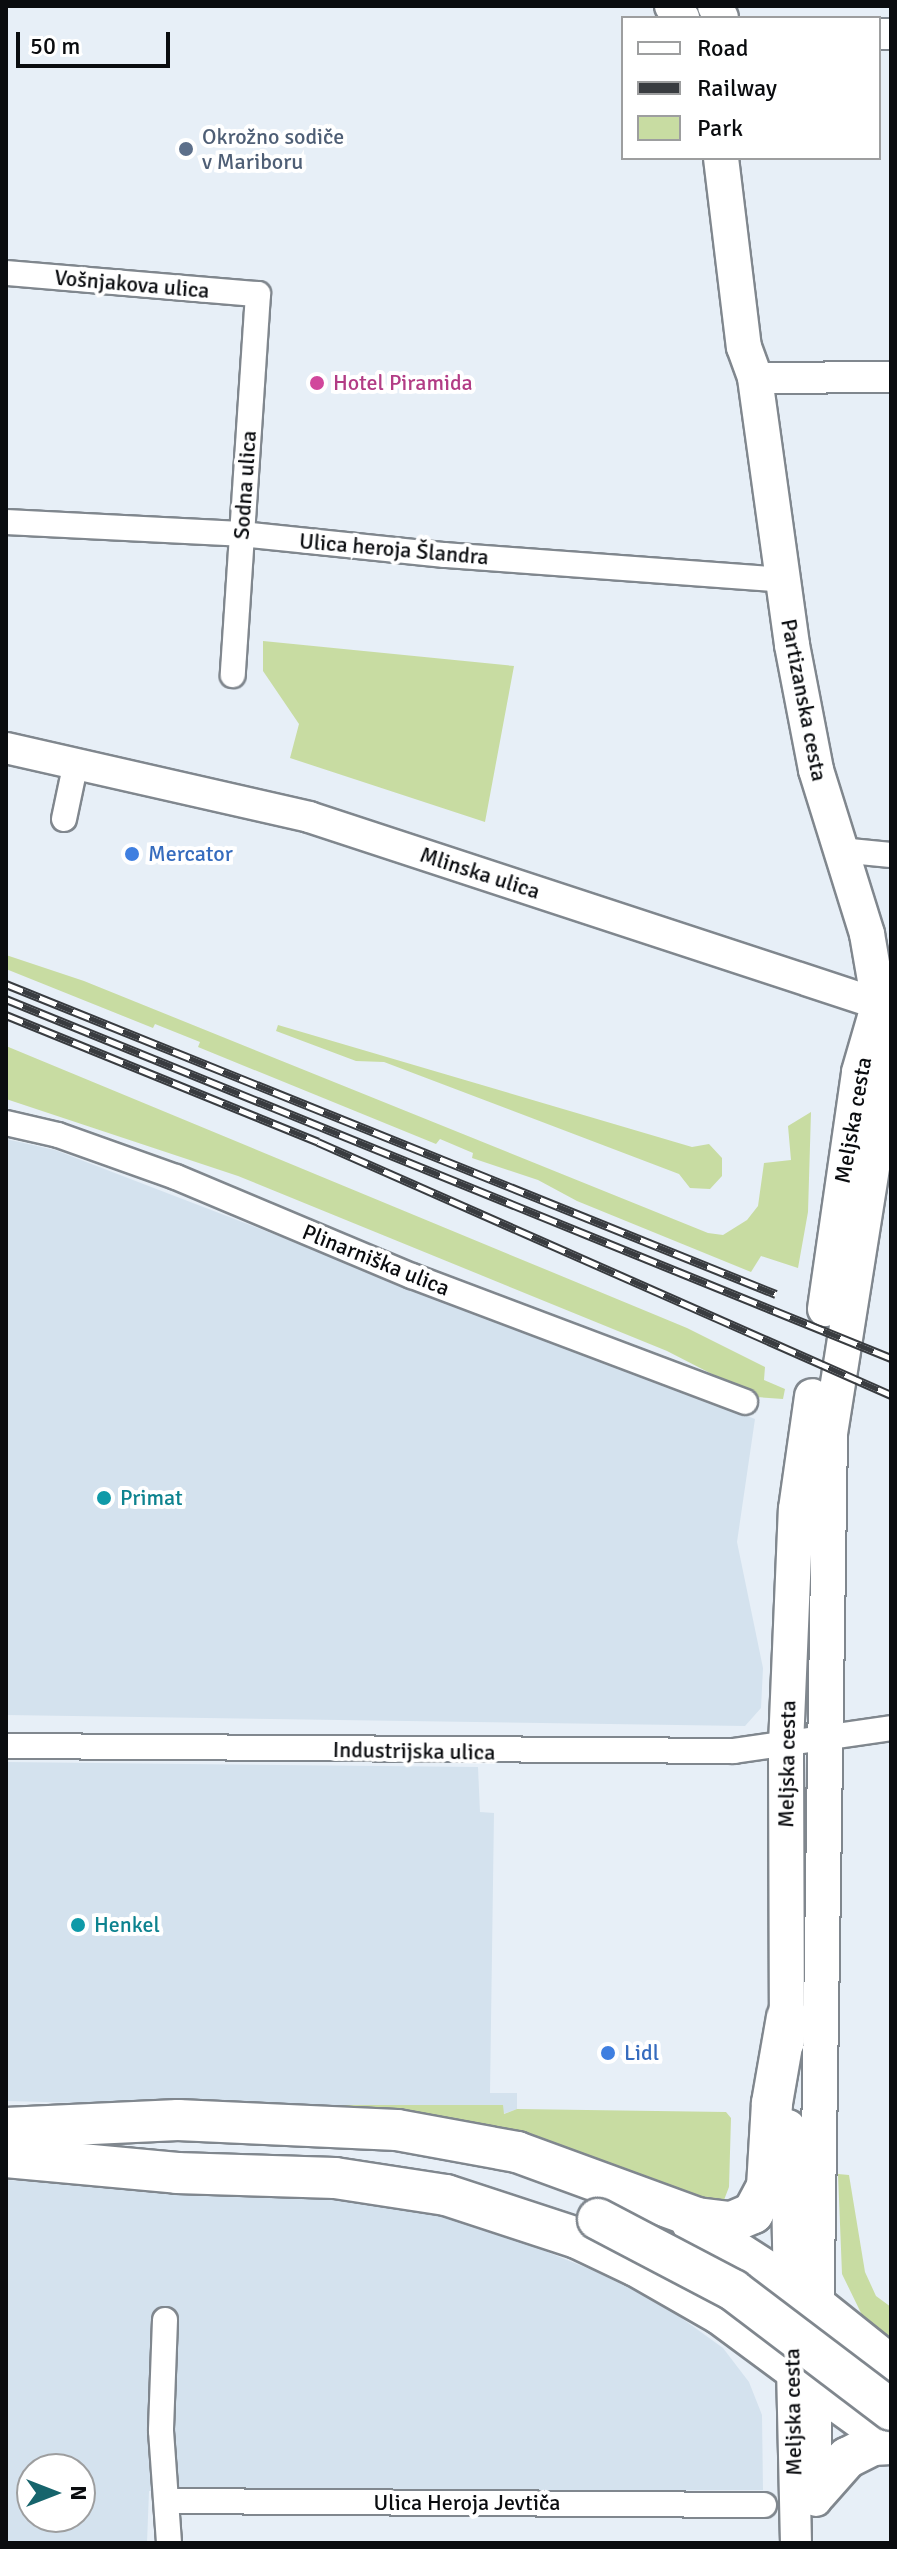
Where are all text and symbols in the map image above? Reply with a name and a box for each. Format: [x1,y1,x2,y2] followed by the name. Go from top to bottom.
[20,16,174,66] scale bar
[621,16,881,160] legend
[30,31,80,61] text: 50 m
[697,33,748,63] text: Road
[697,73,777,103] text: Railway
[697,113,743,143] text: Park
[202,123,344,174] place label: Okrožno sodiče v Mariboru
[177,140,195,158] marker: Okrožno sodiče v Mariboru
[53,264,211,304] street label: Vošnjakova ulica
[333,370,473,396] place label: Hotel Piramida
[308,374,326,392] marker: Hotel Piramida
[228,430,262,540] street label: Sodna ulica
[298,528,490,570] street label: Ulica heroja Šlandra
[775,617,833,783] street label: Partizanska cesta
[148,841,233,867] place label: Mercator
[417,841,543,905] street label: Mlinska ulica
[123,845,141,863] marker: Mercator
[829,1055,877,1185] street label: Meljska cesta
[298,1218,454,1302] street label: Plinarniška ulica
[120,1485,183,1511] place label: Primat
[95,1489,113,1507] marker: Primat
[773,1700,801,1828] street label: Meljska cesta
[333,1736,495,1766] street label: Industrijska ulica
[94,1912,160,1938] place label: Henkel
[69,1916,87,1934] marker: Henkel
[624,2040,659,2066] place label: Lidl
[599,2044,617,2062] marker: Lidl
[779,2348,807,2476] street label: Meljska cesta
[16,2453,96,2533] north arrow
[65,2485,92,2501] text: N
[374,2490,560,2516] street label: Ulica Heroja Jevtiča

